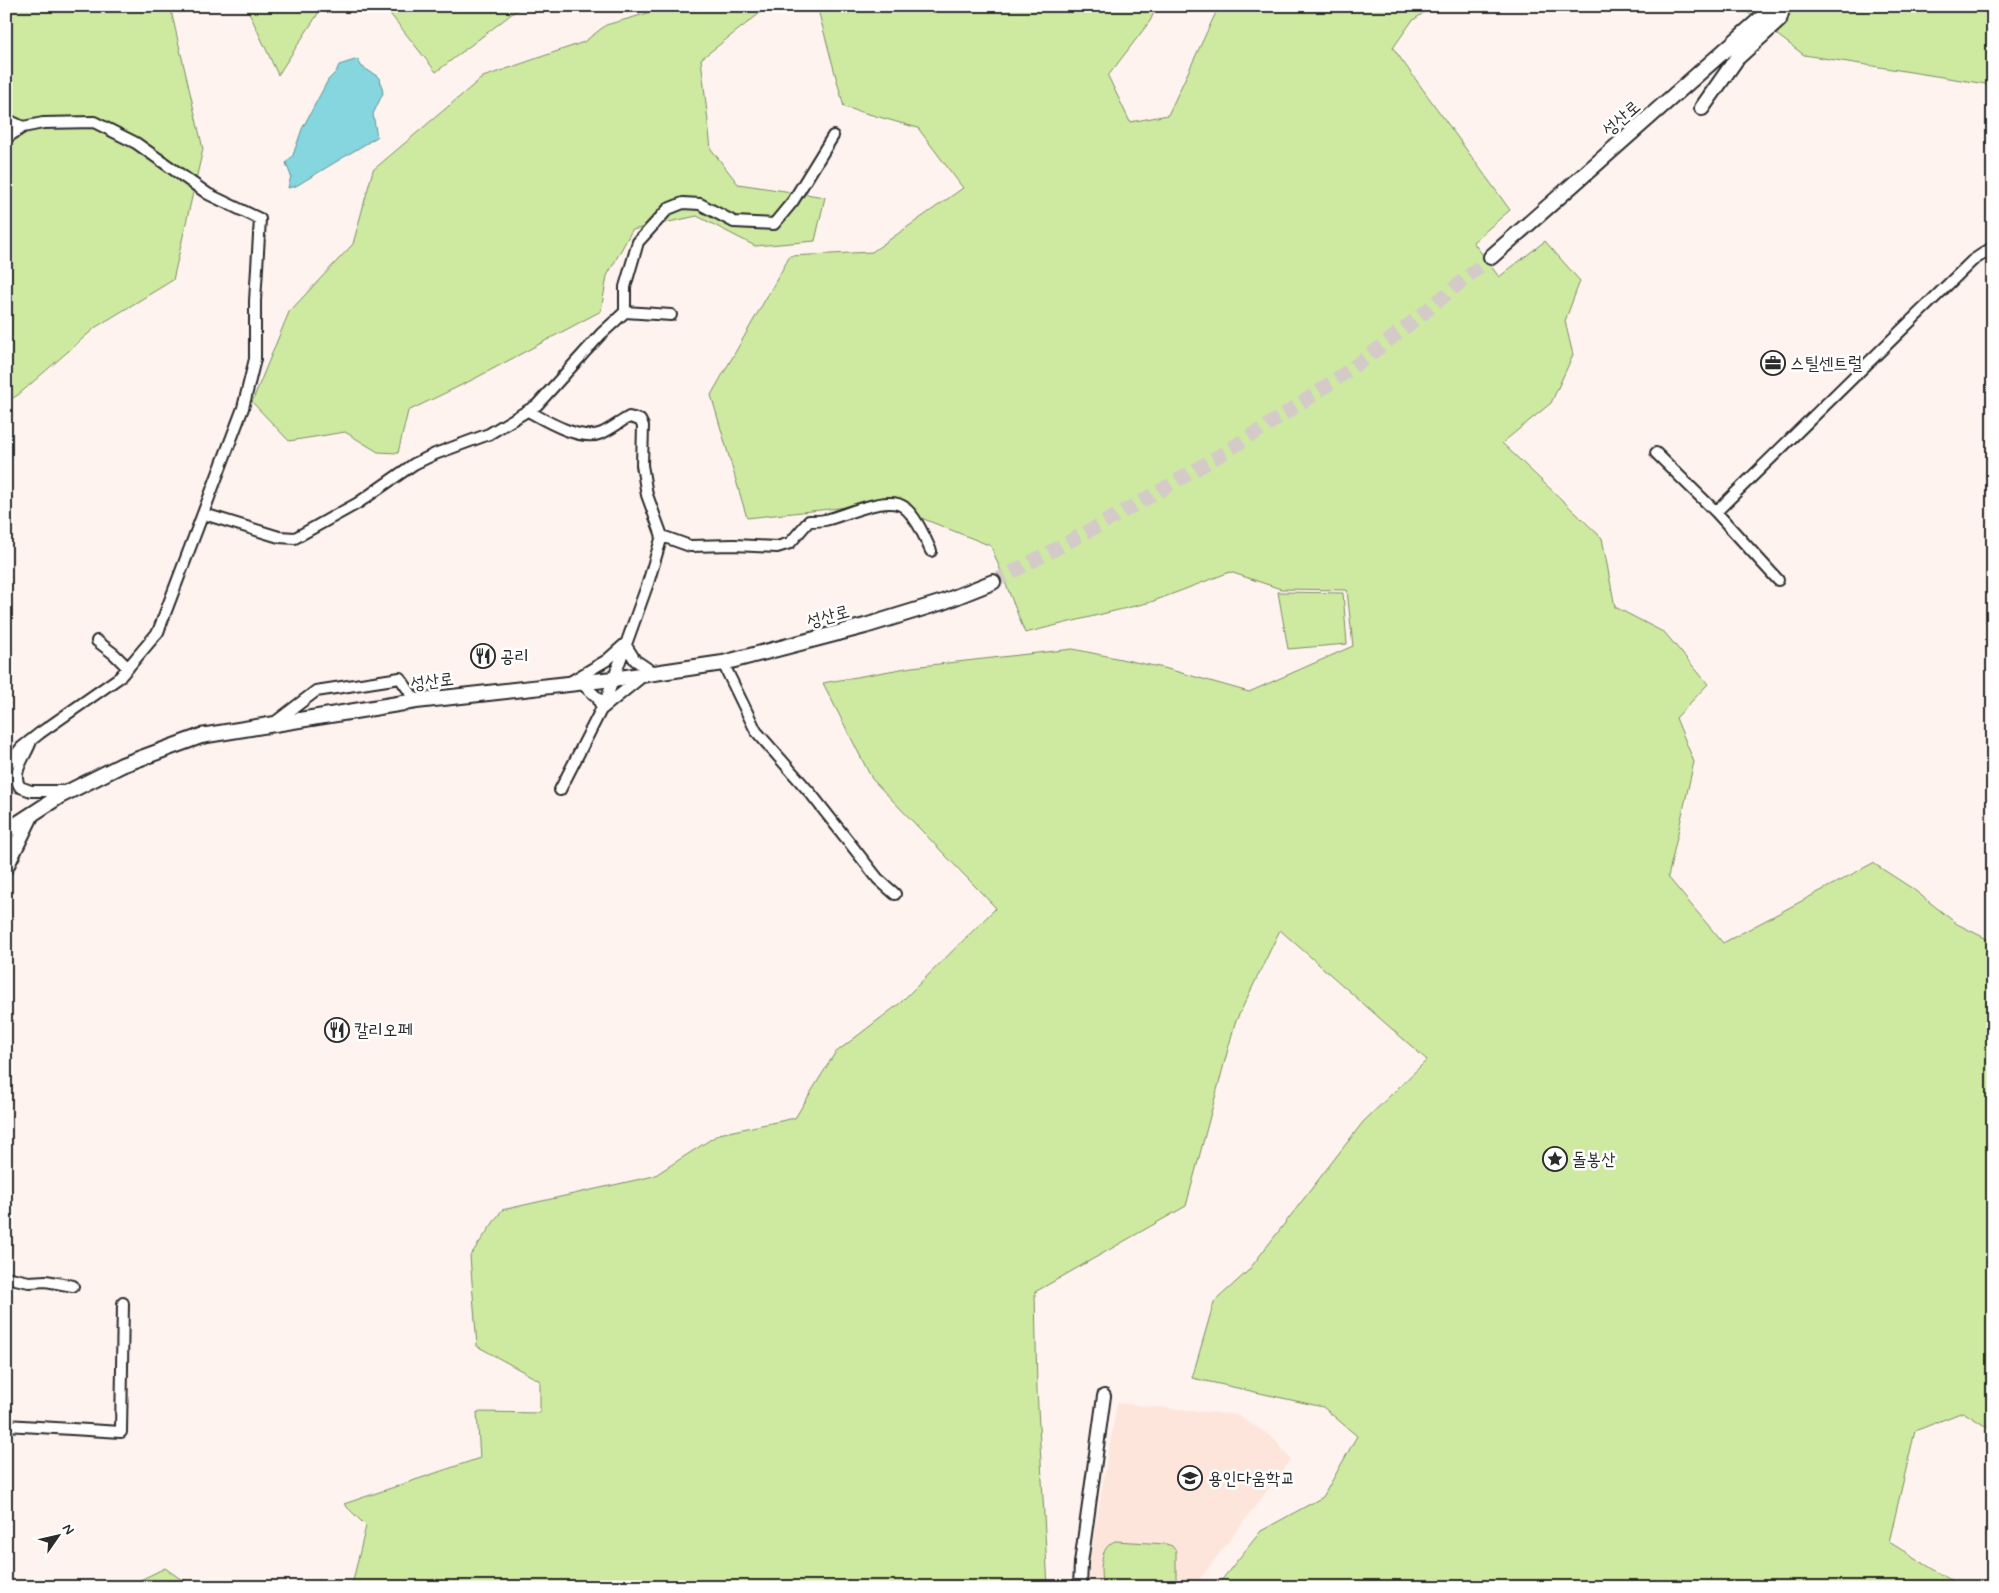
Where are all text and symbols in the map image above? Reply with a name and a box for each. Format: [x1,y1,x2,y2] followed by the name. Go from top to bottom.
[1597,95,1646,142] street label: 성산로
[1760,350,1786,376] office icon: 스틸센트럴
[1790,352,1862,376] place label: 스틸센트럴
[804,600,852,634] street label: 성산로
[470,643,496,669] restaurant icon: 공리
[500,645,529,669] place label: 공리
[409,667,455,697] street label: 성산로
[324,1017,350,1043] restaurant icon: 칼리오페
[354,1019,412,1043] place label: 칼리오페
[1542,1146,1568,1172] place icon: 돌봉산
[1572,1148,1616,1172] place label: 돌봉산
[1177,1465,1203,1491] school or university icon: 용인다움학교
[1208,1467,1295,1491] place label: 용인다움학교
[32,1510,82,1560] north arrow
[58,1520,78,1538] text: N

